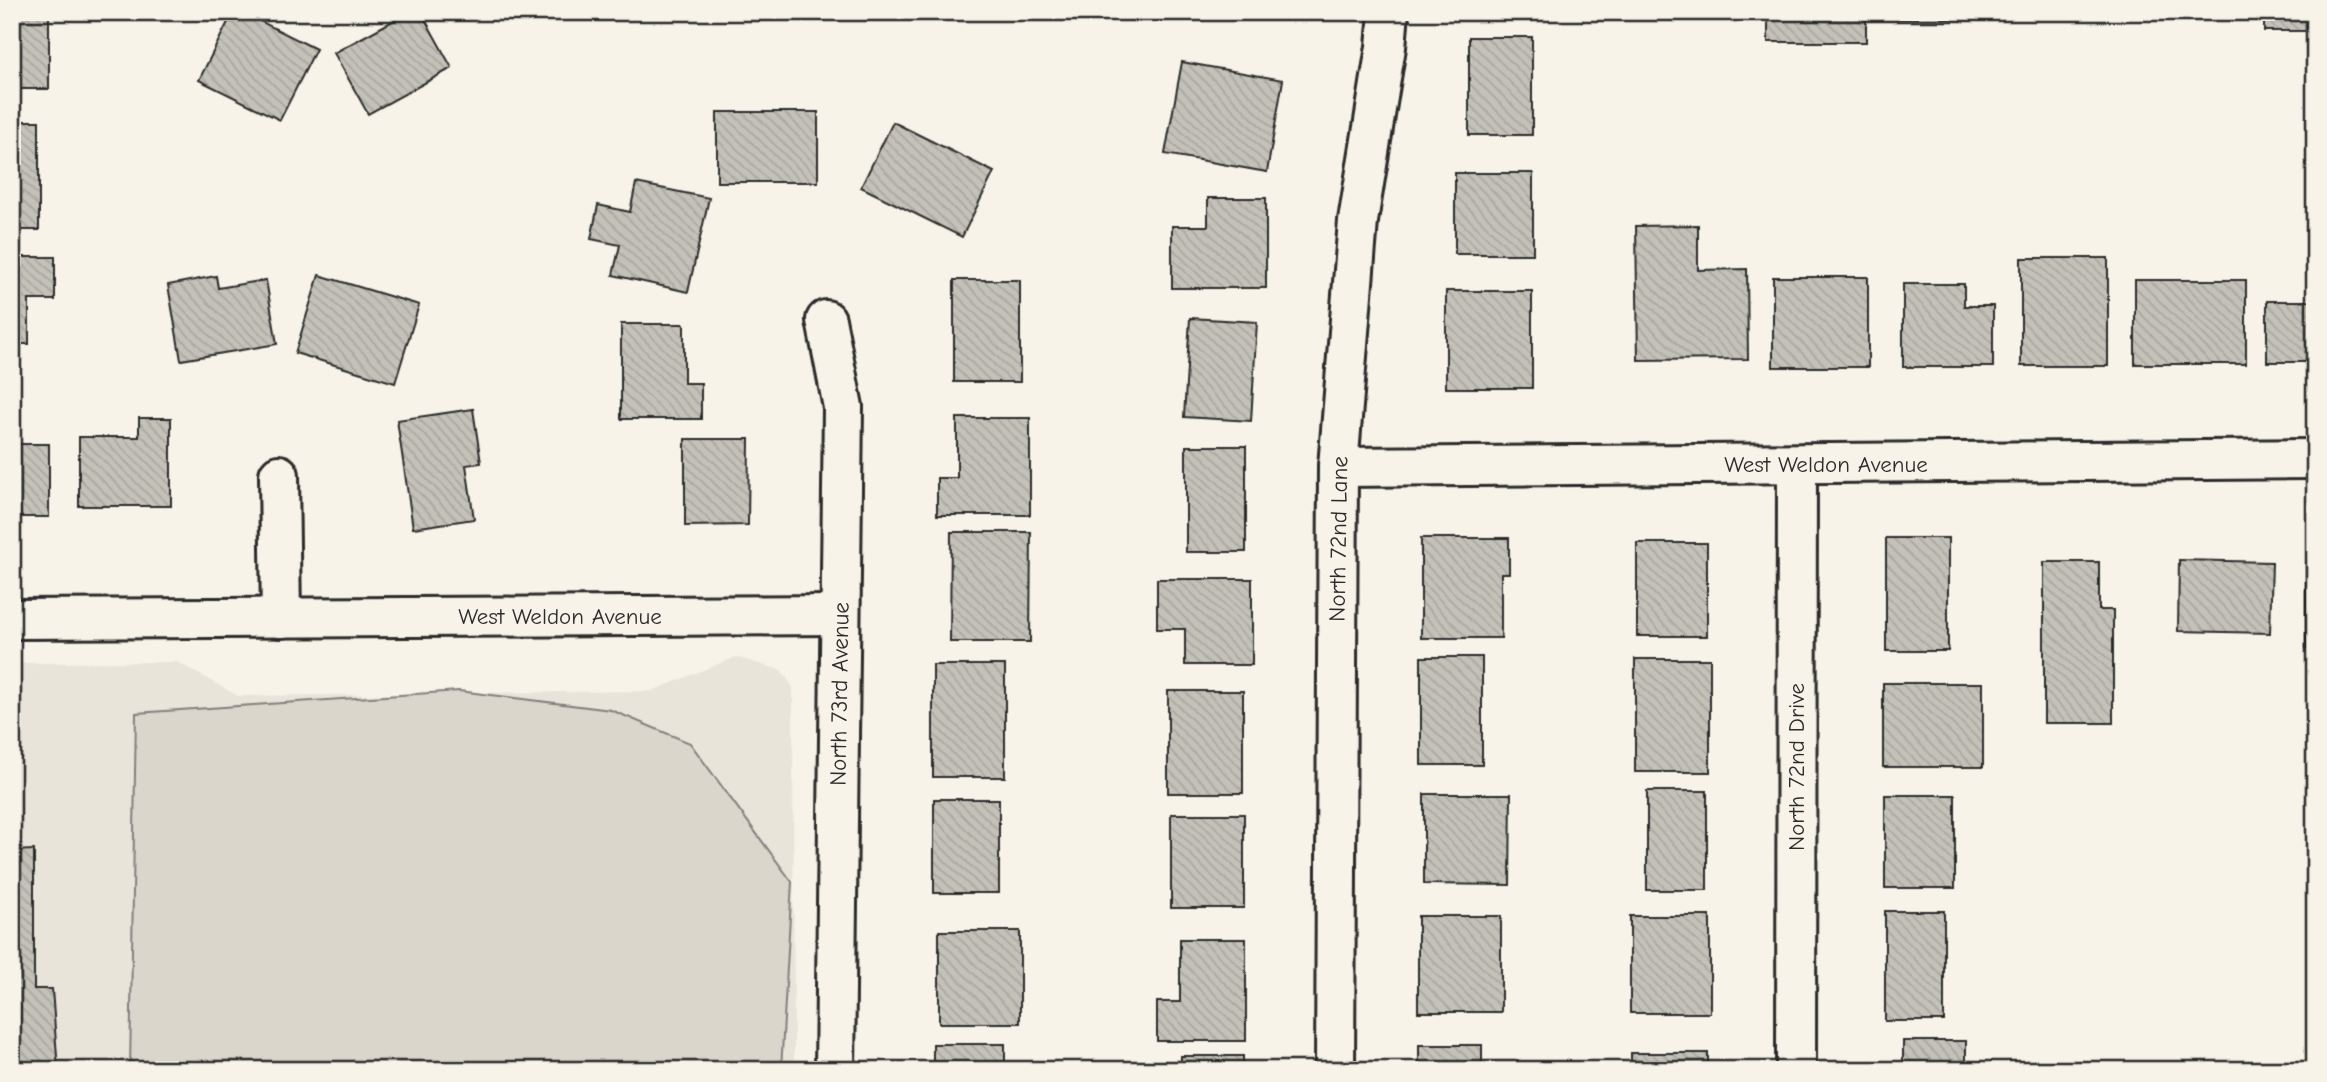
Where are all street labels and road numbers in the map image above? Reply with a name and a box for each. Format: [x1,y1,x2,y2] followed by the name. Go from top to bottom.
[1724,451,1928,478] street label: West Weldon Avenue
[1324,456,1353,622] street label: North 72nd Lane
[824,602,855,786] street label: North 73rd Avenue
[458,603,662,630] street label: West Weldon Avenue
[1783,683,1810,851] street label: North 72nd Drive

